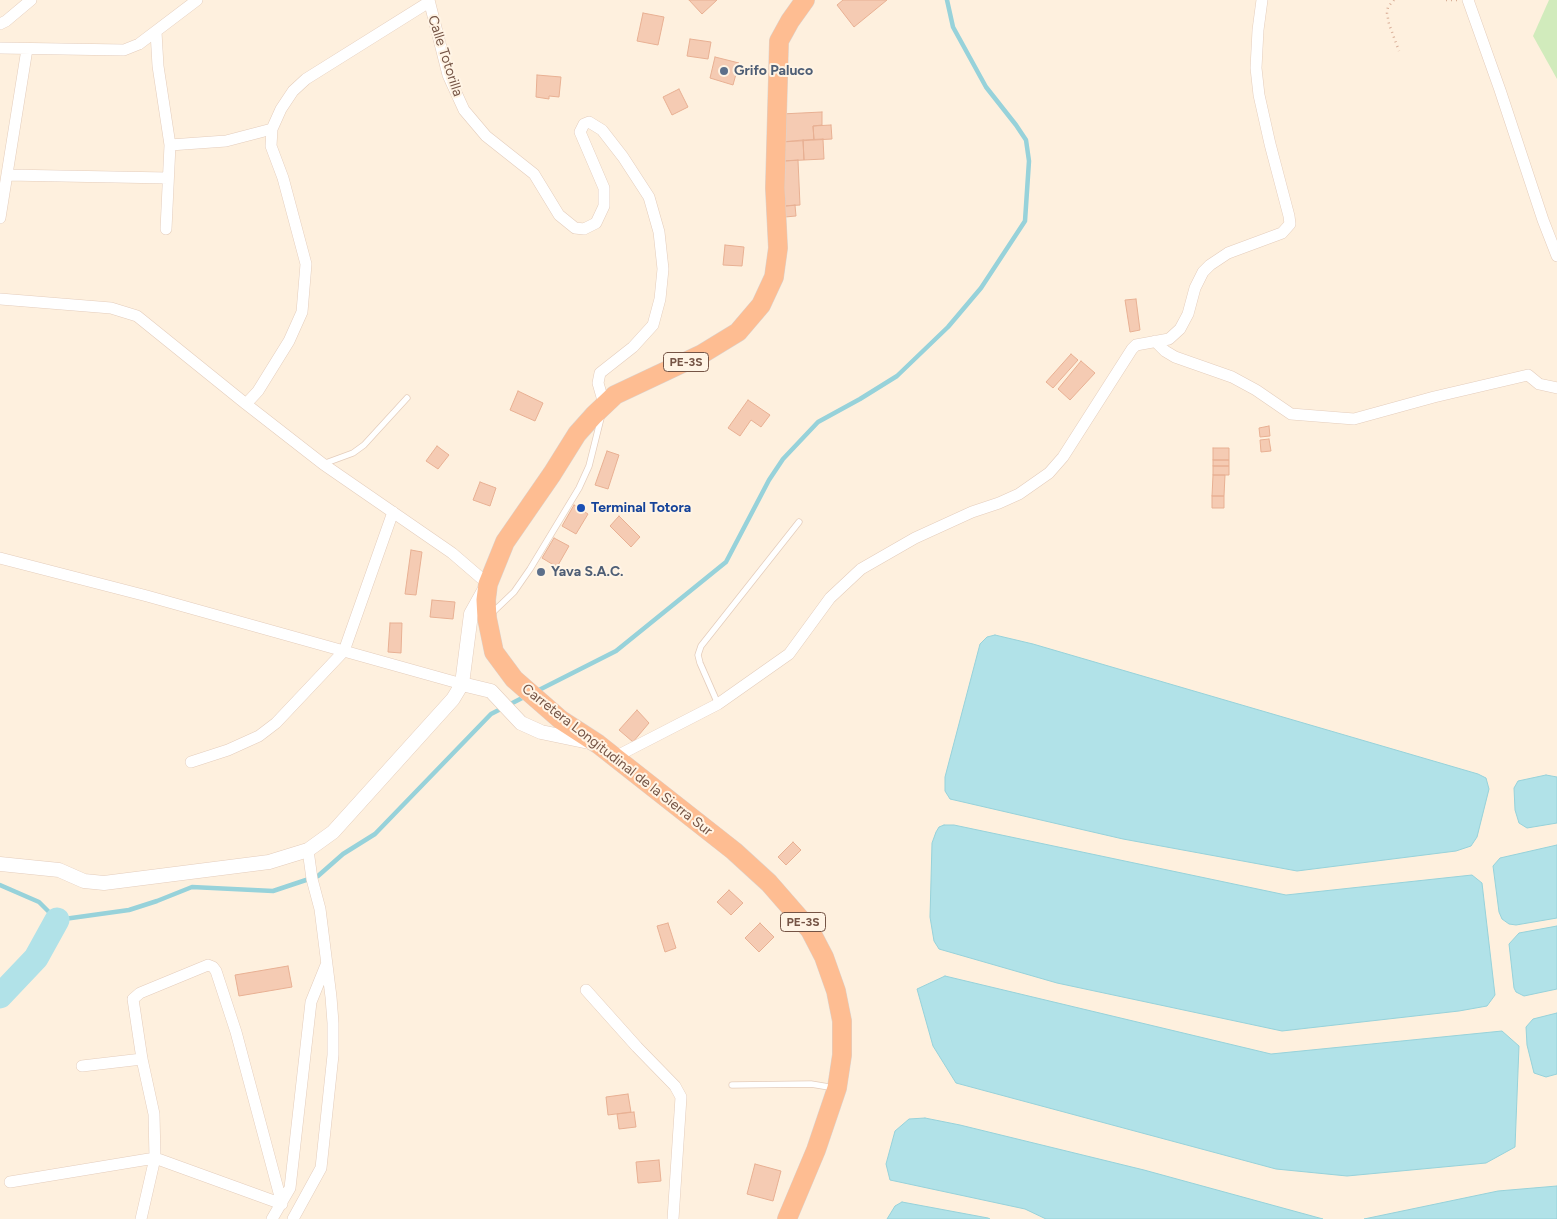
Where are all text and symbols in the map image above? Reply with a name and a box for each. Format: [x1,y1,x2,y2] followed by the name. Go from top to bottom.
[424,13,466,99] street label: Calle Totorilla
[734,63,813,79] place label: Grifo Paluco
[718,65,730,77] marker: Grifo Paluco
[664,352,708,372] road number: PE-3S
[591,500,691,516] place label: Terminal Totora
[575,502,587,514] marker: Terminal Totora
[551,564,624,580] place label: Yava S.A.C.
[535,566,547,578] marker: Yava S.A.C.
[518,680,716,840] street label: Carretera Longitudinal de la Sierra Sur
[780,912,826,932] road number: PE-3S

